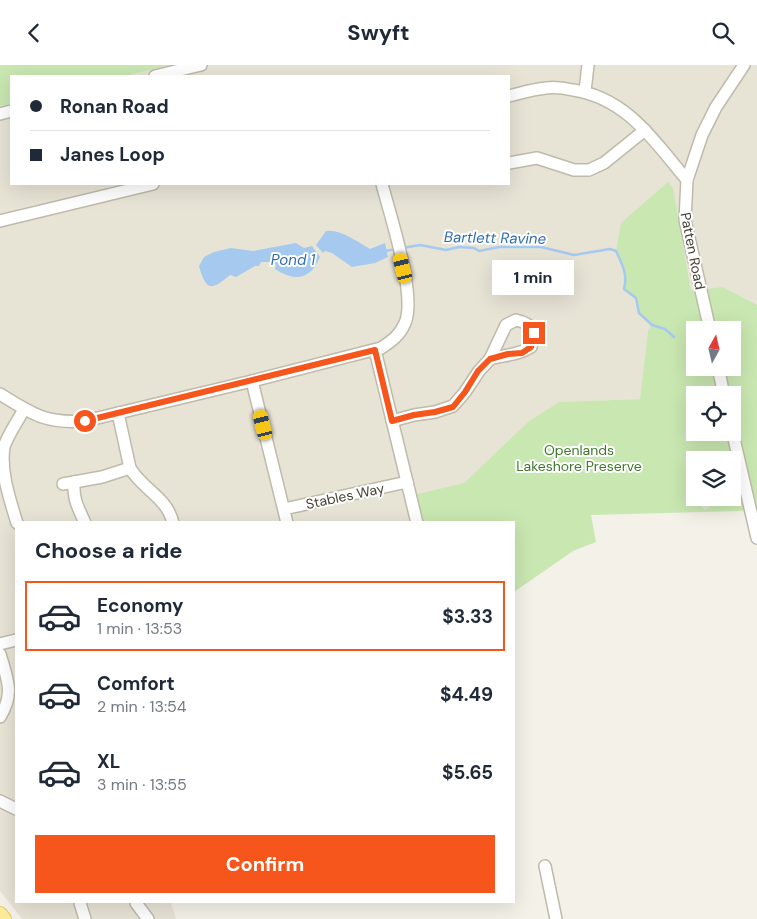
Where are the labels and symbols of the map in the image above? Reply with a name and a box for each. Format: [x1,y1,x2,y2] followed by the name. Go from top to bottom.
[677,211,709,291] street label: Patten Road
[444,227,547,249] water label: Bartlett Ravine
[271,250,315,270] water label: Pond 1
[392,252,413,284] car
[493,261,575,295] callout: 1 min
[686,321,741,376] north arrow
[523,322,545,344] route end
[252,409,273,441] car
[74,410,96,432] route start
[516,441,642,475] park label: Openlands Lakeshore Preserve
[304,479,386,513] street label: Stables Way

